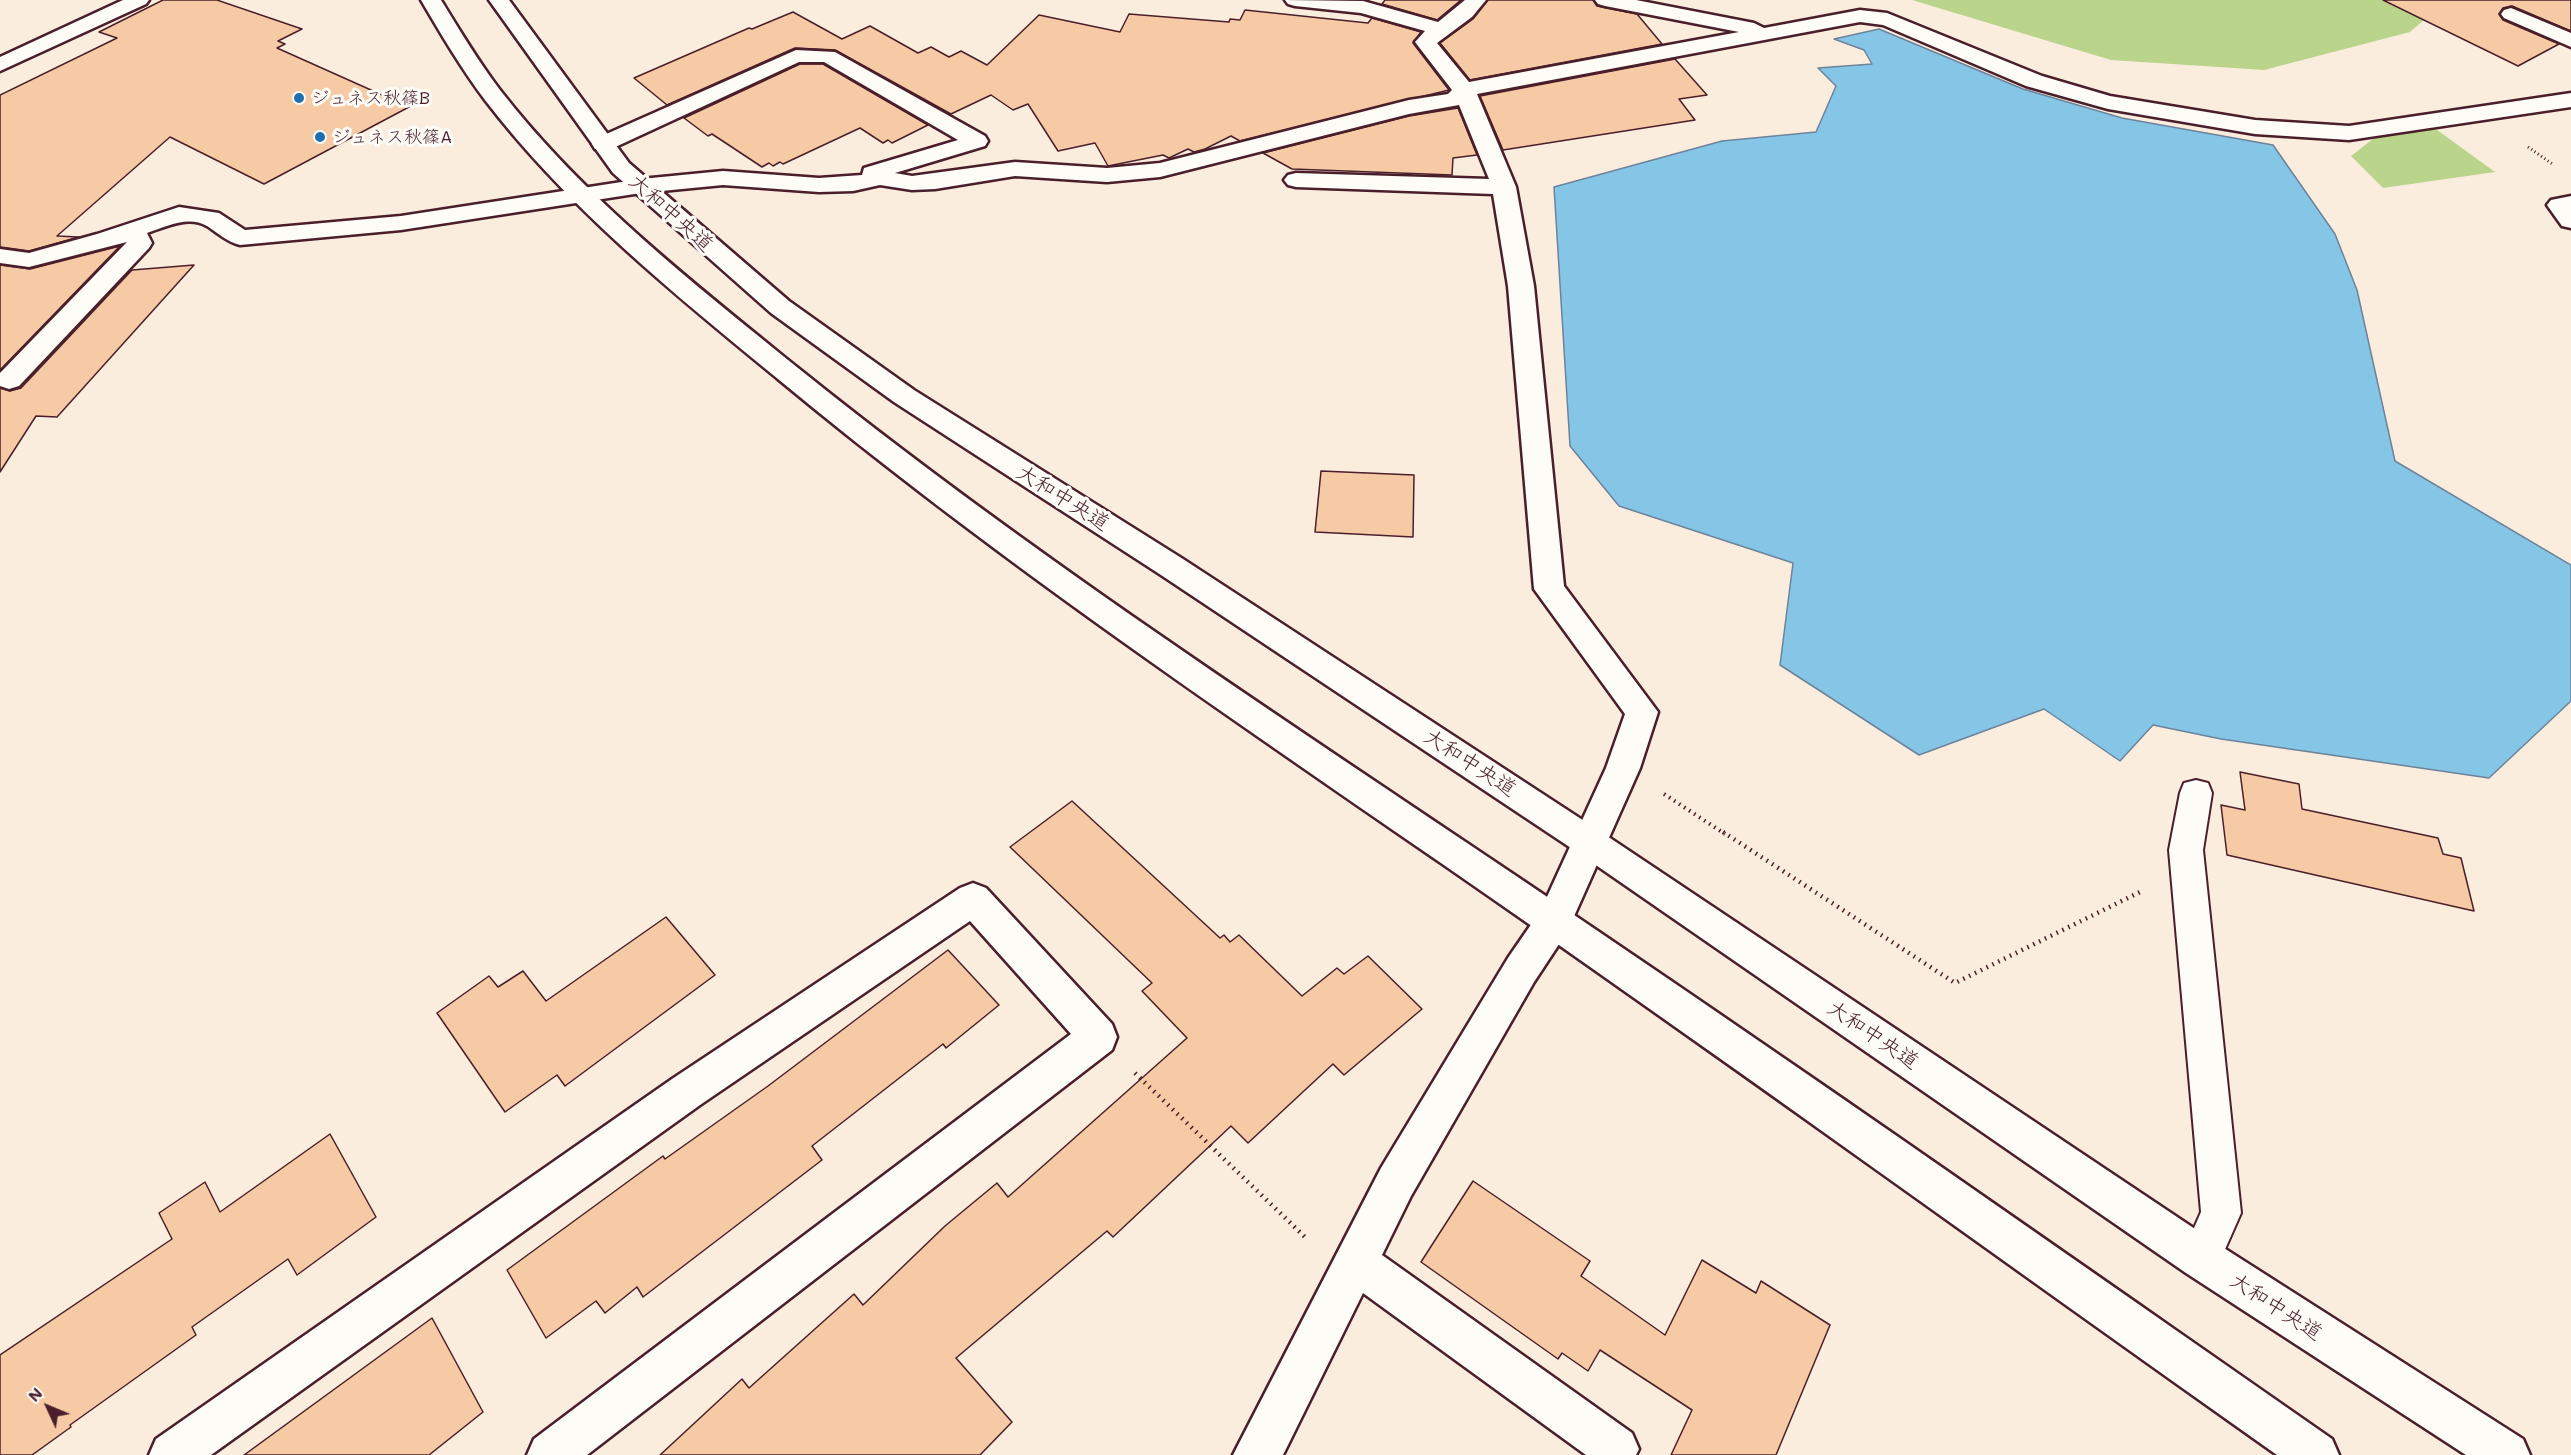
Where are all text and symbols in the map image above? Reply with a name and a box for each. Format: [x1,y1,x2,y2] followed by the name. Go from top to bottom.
[311,87,430,109] place label: ジュネス秋篠B
[292,91,306,105] marker: ジュネス秋篠B
[332,126,452,148] place label: ジュネス秋篠A
[313,130,327,144] marker: ジュネス秋篠A
[624,169,718,257] street label: 大和中央道
[1012,459,1114,537] street label: 大和中央道
[1419,724,1521,802] street label: 大和中央道
[1822,995,1924,1075] street label: 大和中央道
[2225,1268,2327,1346] street label: 大和中央道
[18,1377,78,1437] north arrow
[23,1382,46,1406] text: N

